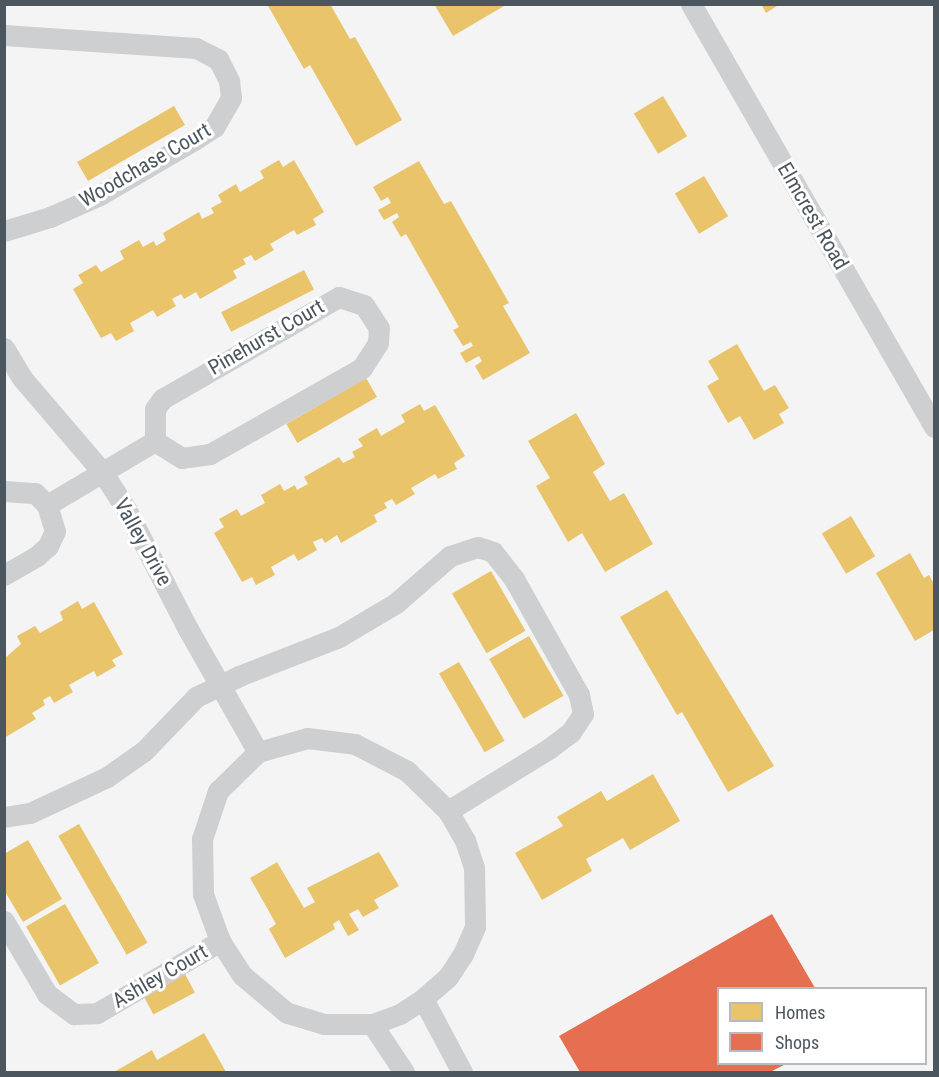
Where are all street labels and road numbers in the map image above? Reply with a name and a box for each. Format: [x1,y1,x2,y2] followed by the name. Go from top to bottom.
[75,117,215,213] street label: Woodchase Court
[772,158,854,274] street label: Elmcrest Road
[204,294,328,380] street label: Pinehurst Court
[109,494,177,590] street label: Valley Drive
[108,939,212,1013] street label: Ashley Court

